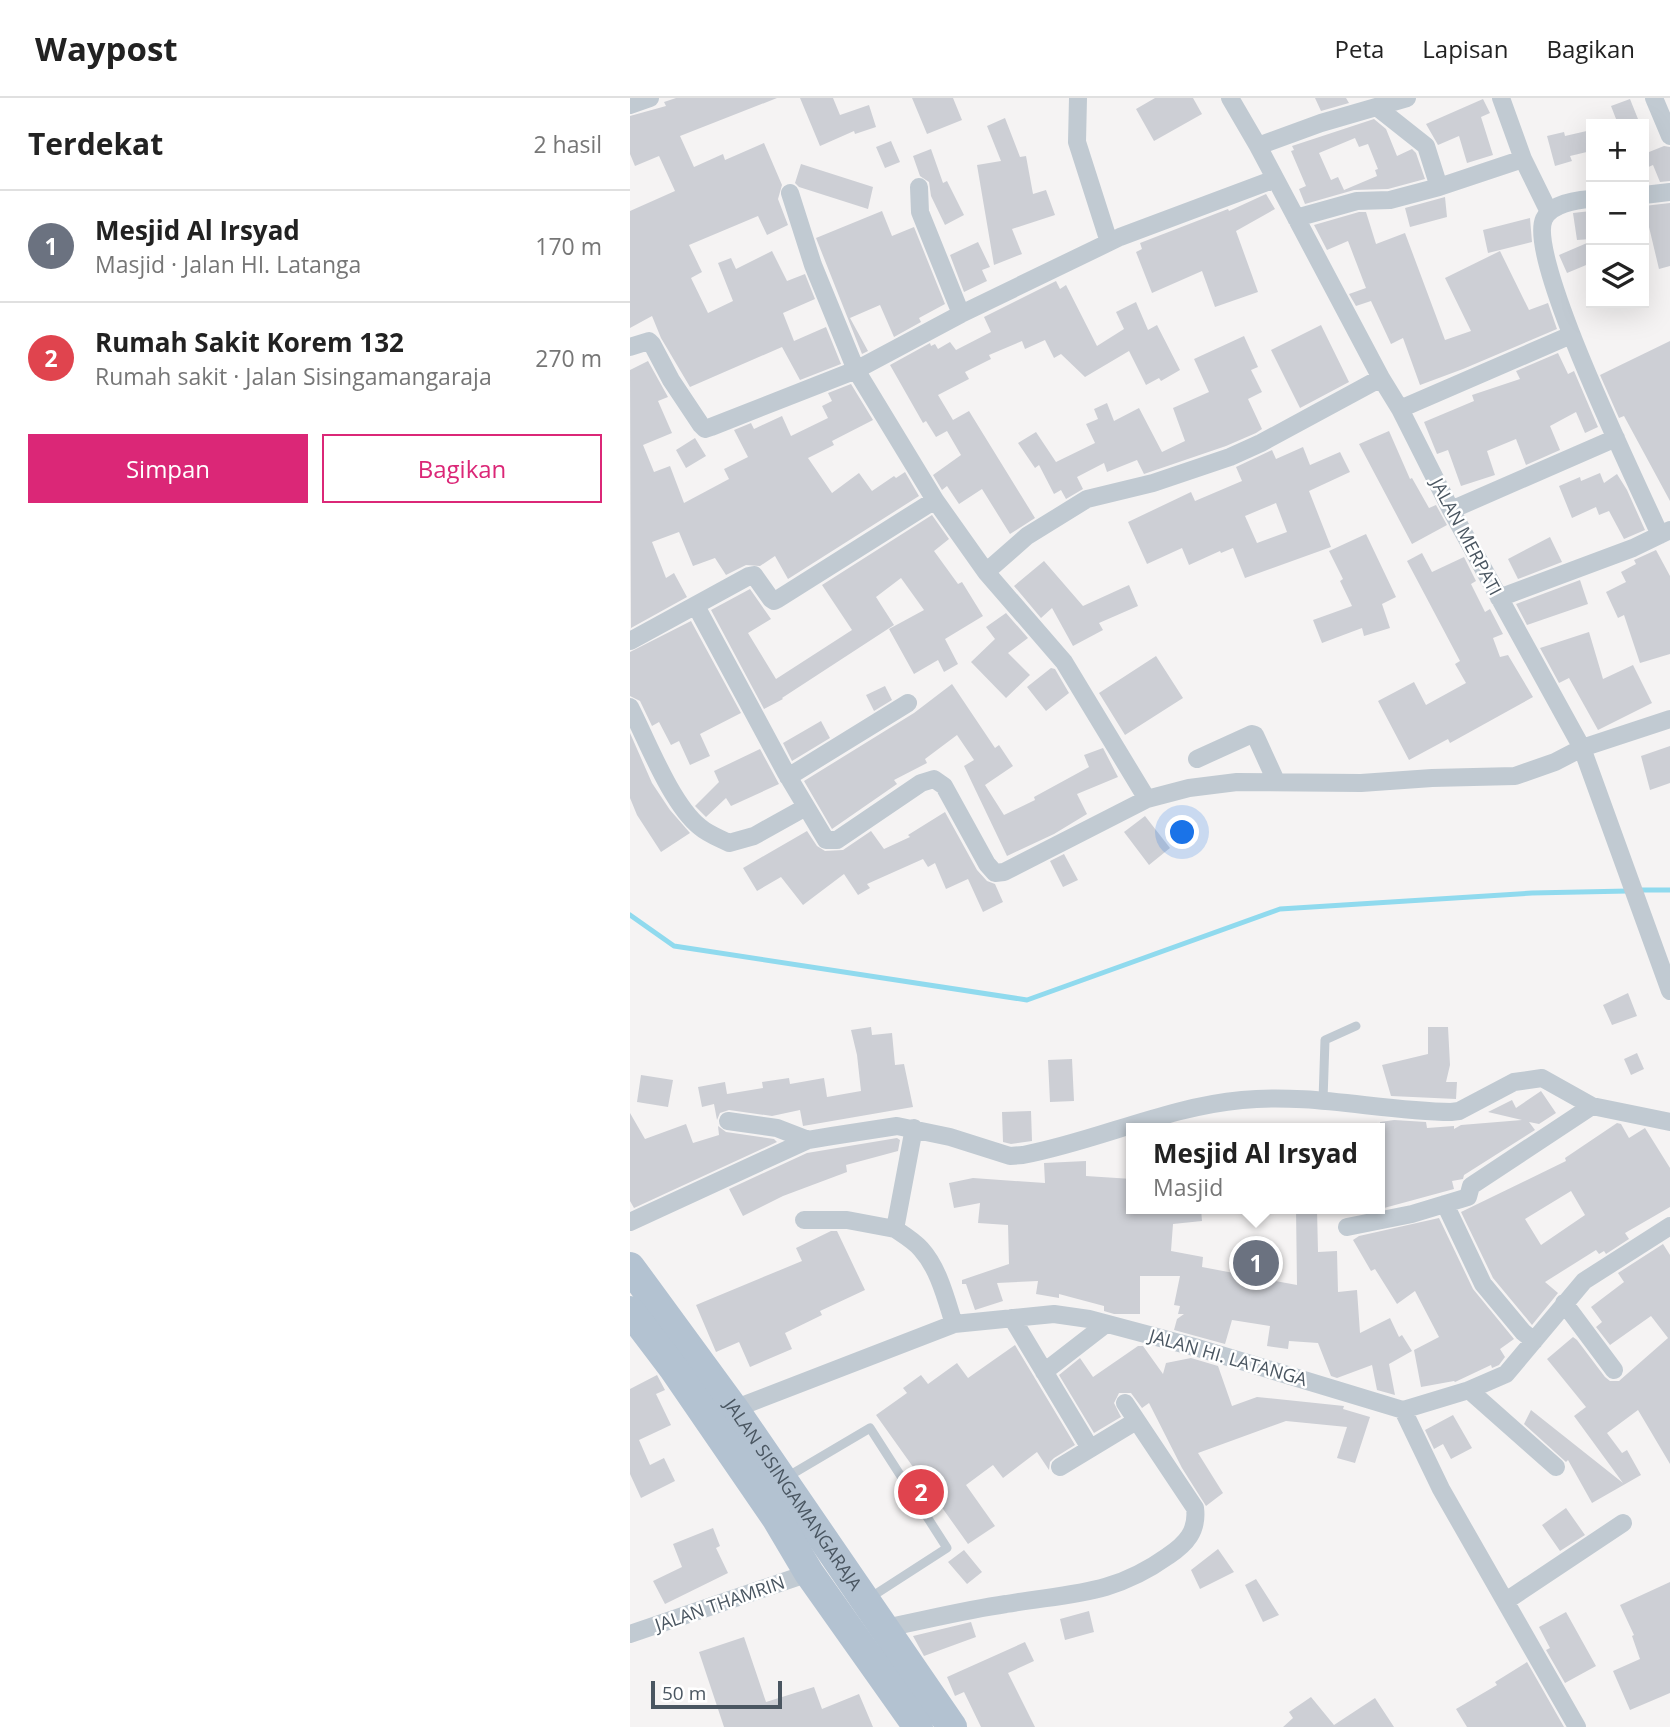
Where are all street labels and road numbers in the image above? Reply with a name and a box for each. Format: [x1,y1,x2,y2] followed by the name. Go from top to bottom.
[1425,472,1508,599] street label: JALAN MERPATI
[1145,1322,1311,1391] street label: JALAN HI. LATANGA
[718,1392,868,1595] street label: JALAN SISINGAMANGARAJA
[650,1570,788,1637] street label: JALAN THAMRIN

